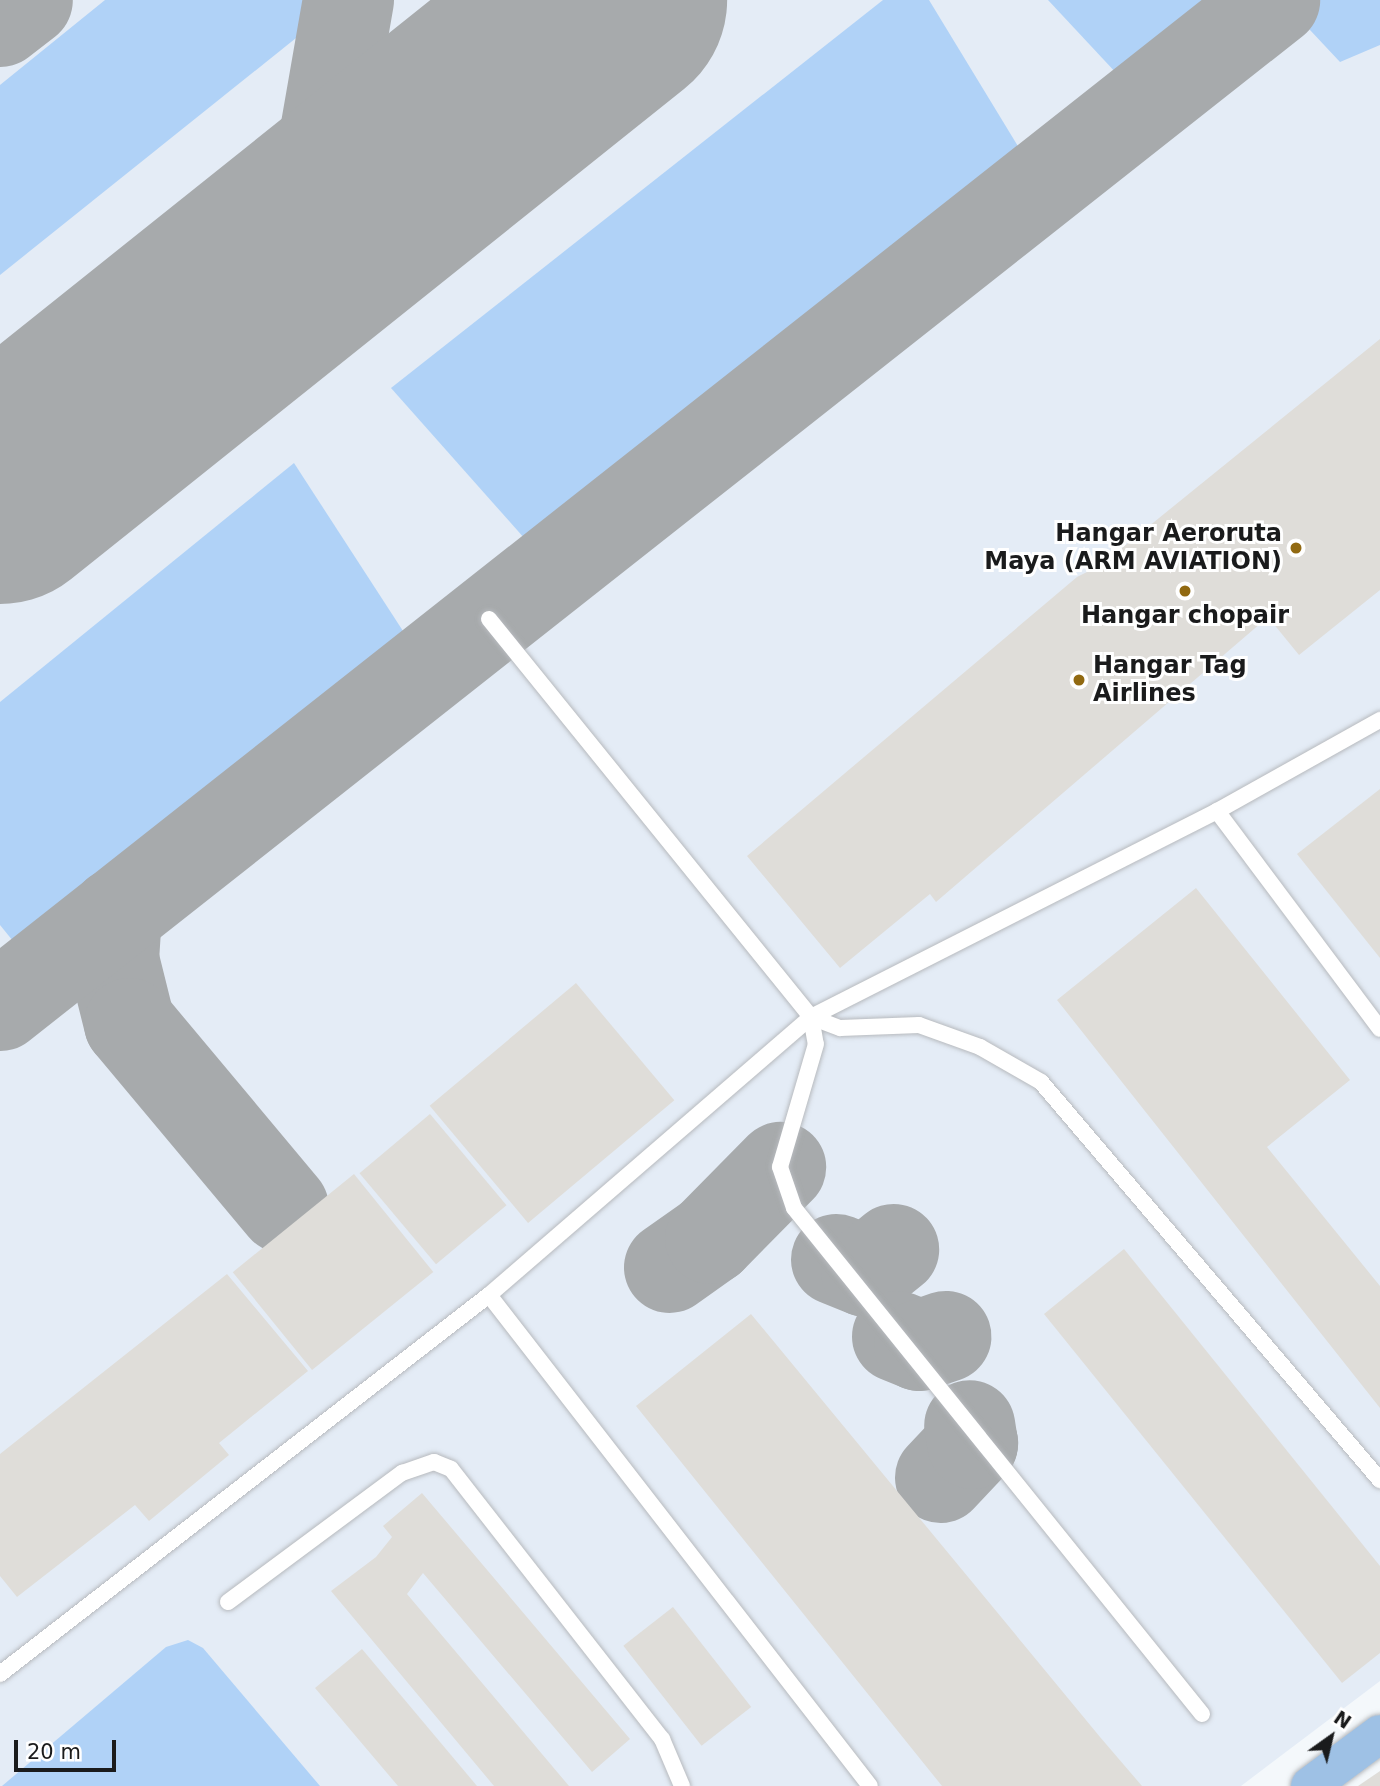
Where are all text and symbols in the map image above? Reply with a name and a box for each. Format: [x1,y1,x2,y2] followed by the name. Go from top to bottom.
[984,520,1282,576] place label: Hangar Aeroruta Maya (ARM AVIATION)
[1288,540,1304,556] marker: Hangar Aeroruta Maya (ARM AVIATION)
[1177,583,1193,599] marker: Hangar chopair
[1081,602,1289,630] place label: Hangar chopair
[1093,652,1247,708] place label: Hangar Tag Airlines
[1071,672,1087,688] marker: Hangar Tag Airlines
[1296,1702,1366,1772] north arrow
[1330,1706,1355,1733] text: N
[18,1726,119,1770] scale bar
[27,1740,81,1764] text: 20 m

